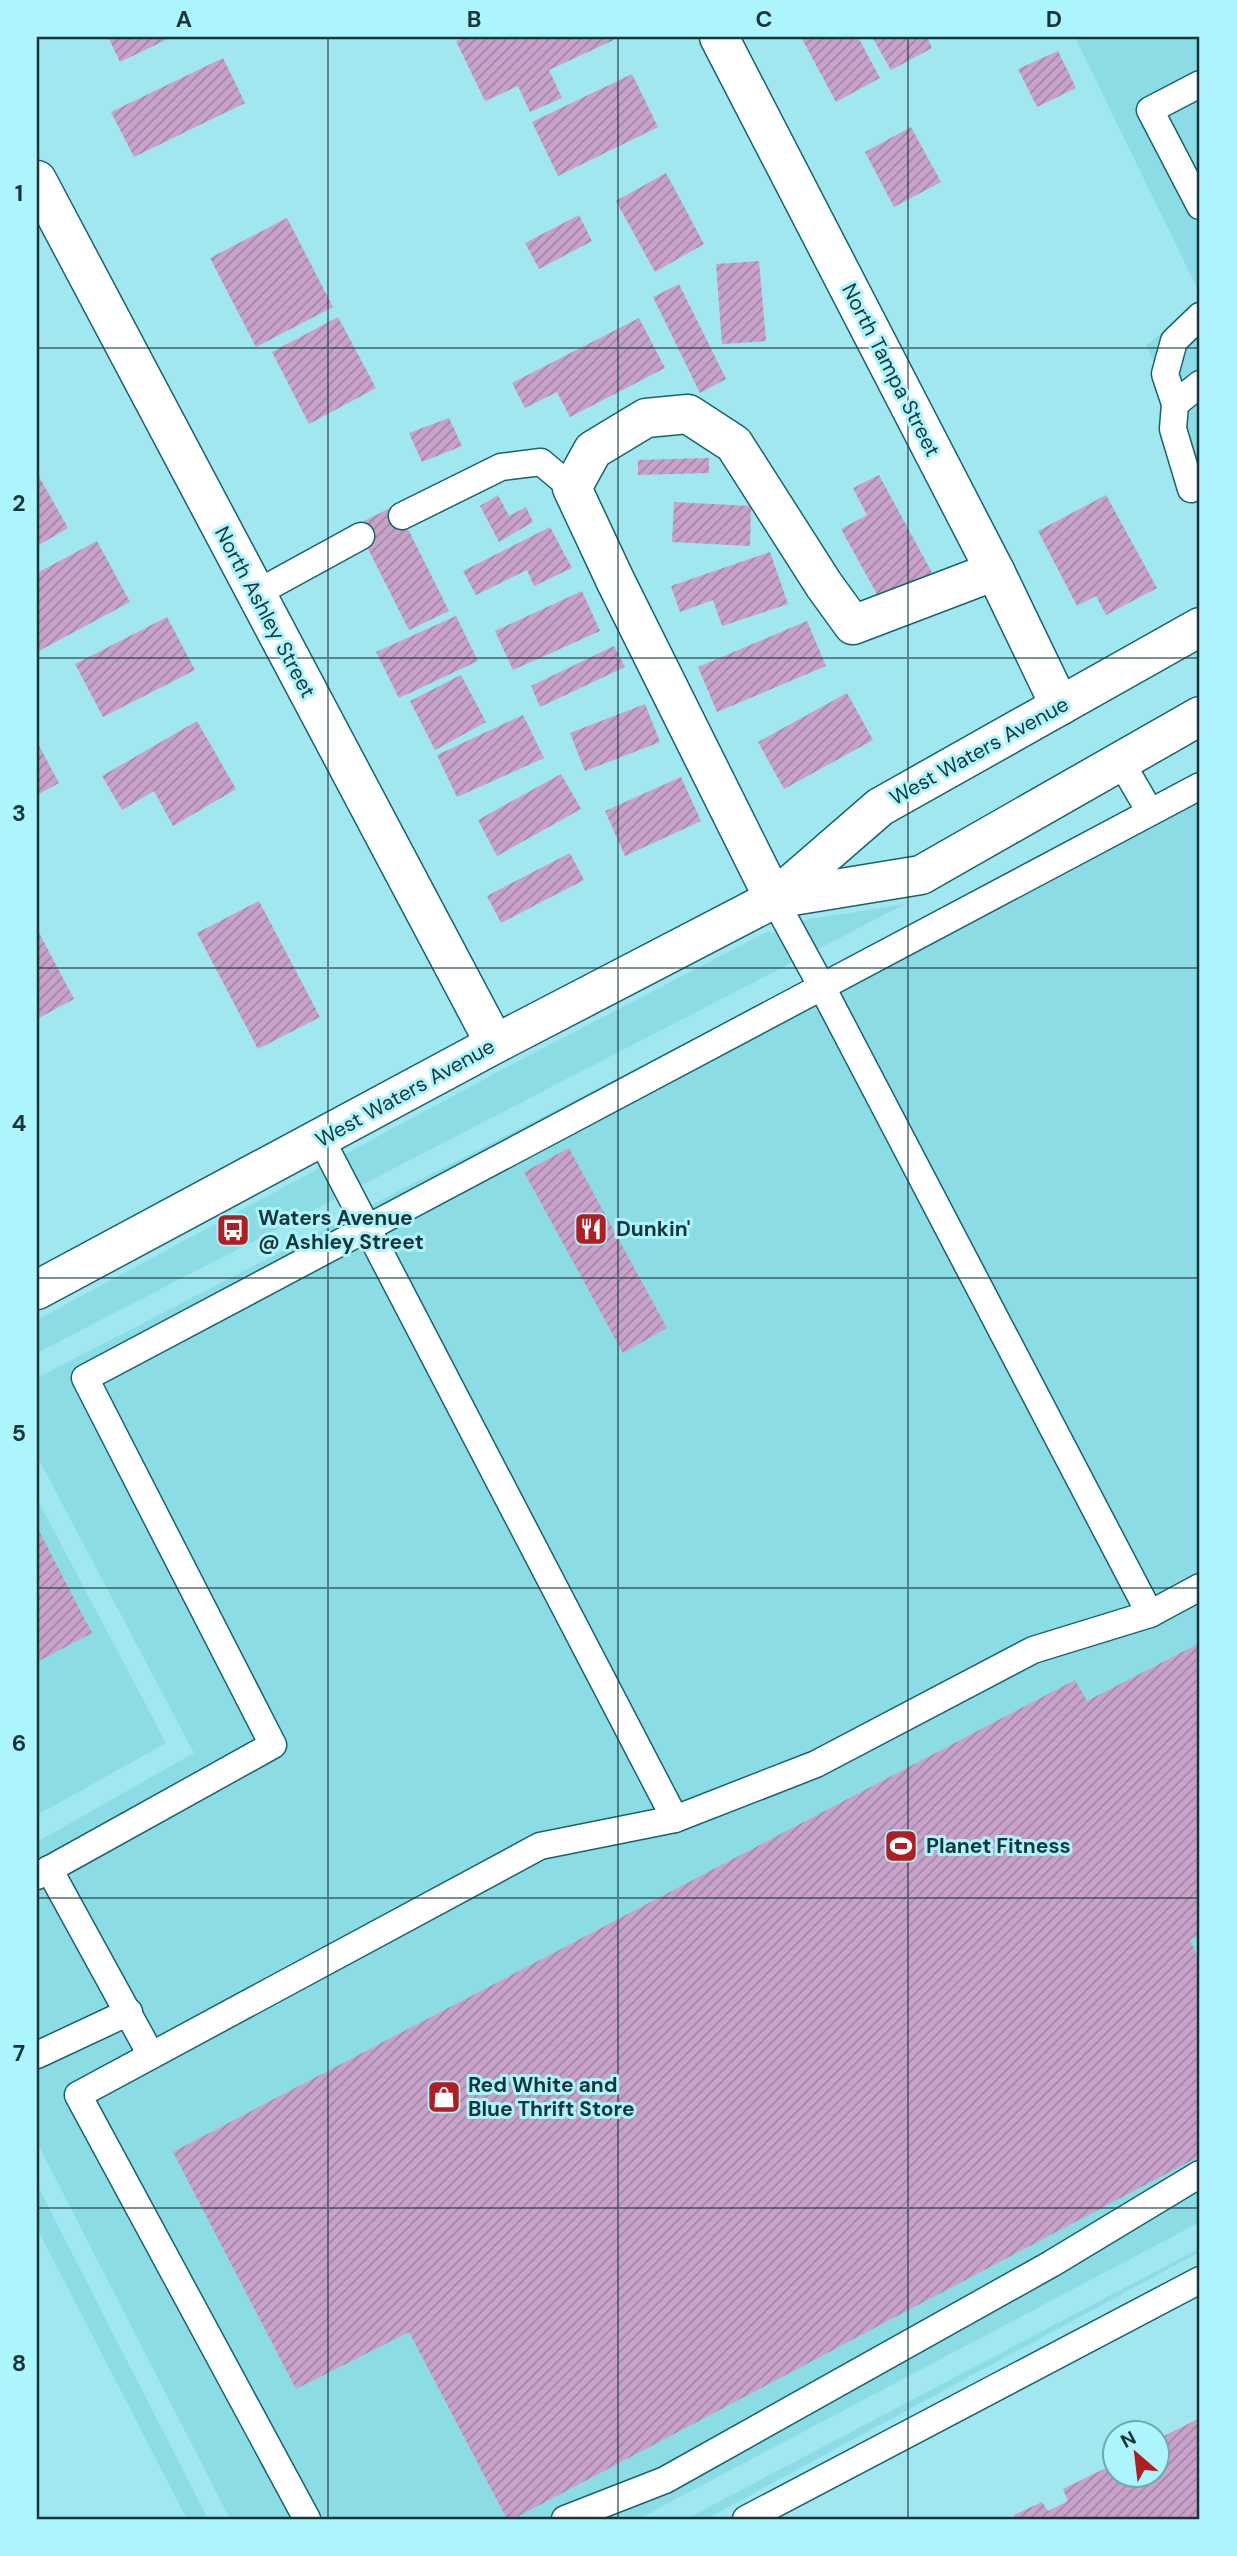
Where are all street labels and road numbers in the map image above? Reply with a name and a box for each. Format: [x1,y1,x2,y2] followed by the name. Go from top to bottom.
[835,279,947,461] street label: North Tampa Street
[208,521,322,703] street label: North Ashley Street
[884,690,1074,812] street label: West Waters Avenue
[310,1032,500,1154] street label: West Waters Avenue

